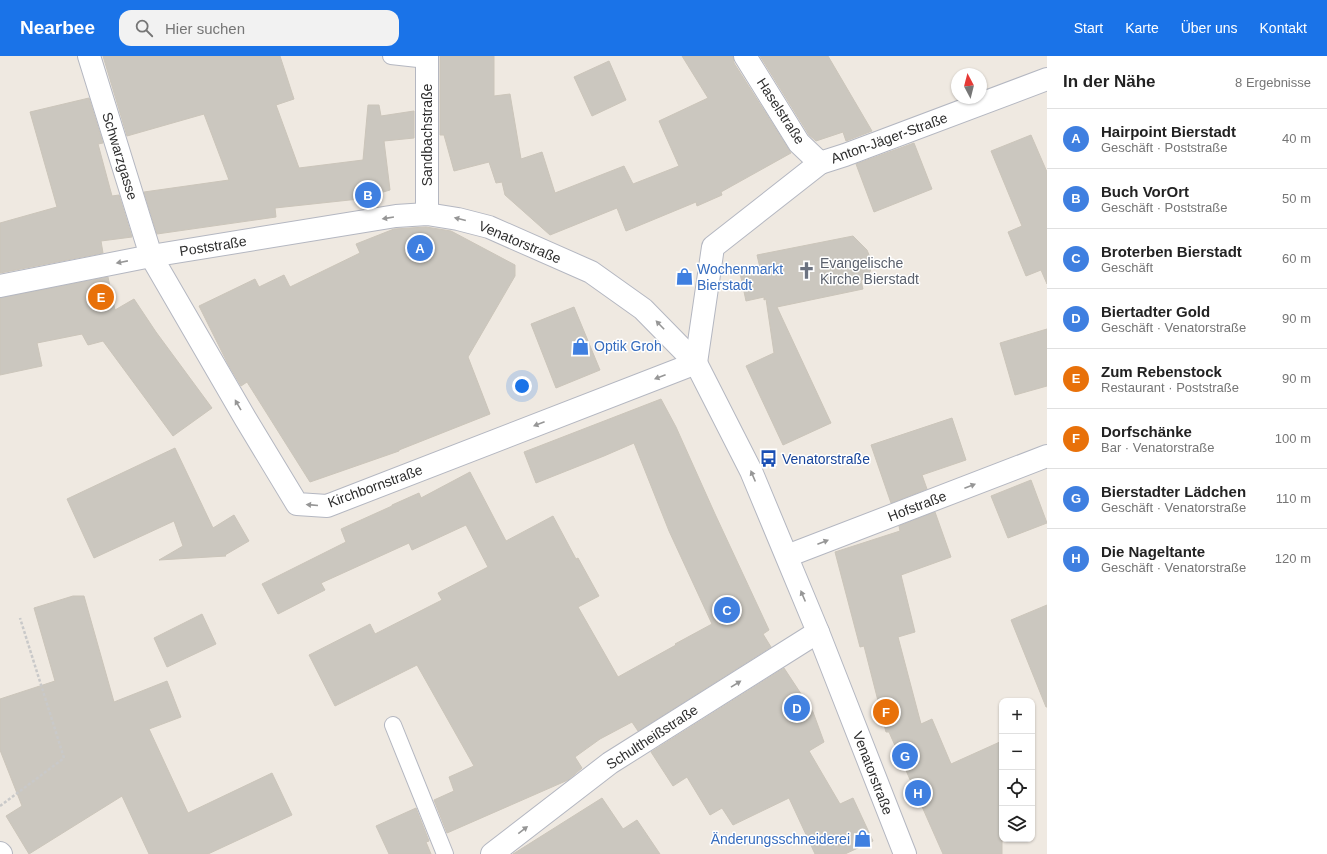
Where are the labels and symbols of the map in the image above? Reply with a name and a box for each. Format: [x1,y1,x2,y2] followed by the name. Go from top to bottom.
[951,68,987,104] north arrow
[754,75,808,147] street label: Haselstraße
[419,83,435,186] street label: Sandbachstraße
[828,109,950,167] street label: Anton-Jäger-Straße
[99,110,141,202] street label: Schwarzgasse
[355,180,381,210] pin: B
[382,215,395,221] one-way arrow
[454,216,467,222] one-way arrow
[476,217,564,267] street label: Venatorstraße
[178,233,248,259] street label: Poststraße
[407,233,433,263] pin: A
[820,255,919,287] place label: Evangelische Kirche Bierstadt
[116,259,128,265] one-way arrow
[697,261,783,293] place label: Wochenmarkt Bierstadt
[797,261,817,281] church icon: Evangelische Kirche Bierstadt
[674,267,694,287] shop icon: Wochenmarkt Bierstadt
[88,282,114,312] pin: E
[655,320,664,330] one-way arrow
[571,336,591,356] shop icon: Optik Groh
[594,338,662,354] place label: Optik Groh
[653,375,665,381] one-way arrow
[512,376,532,396] your location
[234,399,241,411] one-way arrow
[532,422,544,428] one-way arrow
[759,449,779,469] bus stop icon: Venatorstraße
[782,451,870,467] place label: Venatorstraße
[325,461,425,511] street label: Kirchbornstraße
[750,470,756,482] one-way arrow
[965,482,977,488] one-way arrow
[885,487,949,524] street label: Hofstraße
[306,501,318,508] one-way arrow
[817,539,829,545] one-way arrow
[800,590,806,601] one-way arrow
[714,595,740,625] pin: C
[730,680,742,687] one-way arrow
[784,693,810,723] pin: D
[873,697,899,727] pin: F
[603,701,701,773] street label: Schultheißstraße
[850,729,896,817] street label: Venatorstraße
[892,741,918,771] pin: G
[905,778,931,808] pin: H
[518,826,529,834] one-way arrow
[853,829,873,849] shop icon: Änderungsschneiderei
[711,831,850,847] place label: Änderungsschneiderei

